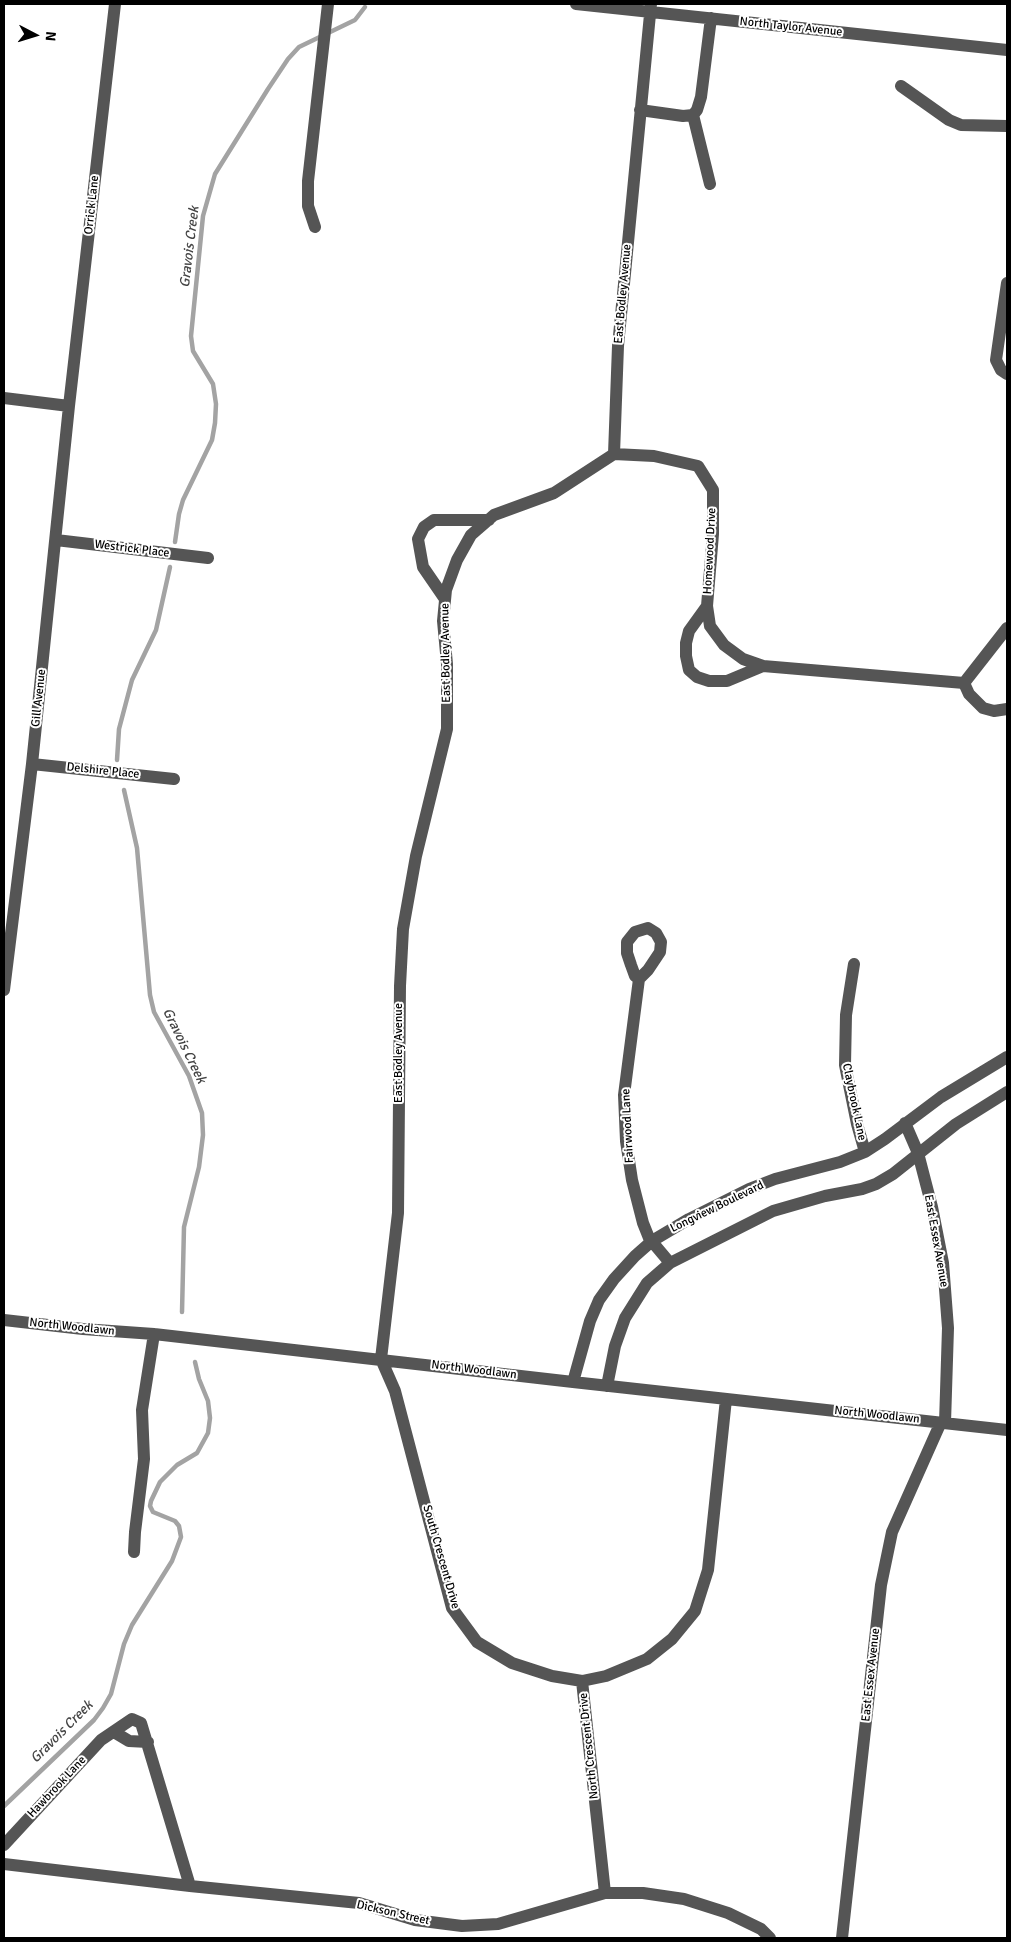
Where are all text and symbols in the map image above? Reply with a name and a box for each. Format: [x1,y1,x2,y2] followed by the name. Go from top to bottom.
[10,10,60,60] north arrow
[739,14,843,40] street label: North Taylor Avenue
[42,31,59,42] text: N
[82,175,102,235] street label: Orrick Lane
[177,205,203,289] water label: Gravois Creek
[611,244,635,344] street label: East Bodley Avenue
[701,507,719,595] street label: Homewood Drive
[94,537,170,561] street label: Westrick Place
[438,603,454,703] street label: East Bodley Avenue
[29,668,49,728] street label: Gill Avenue
[66,760,140,782] street label: Delshire Place
[392,1003,406,1103] street label: East Bodley Avenue
[159,1006,209,1086] water label: Gravois Creek
[839,1062,869,1142] street label: Claybrook Lane
[619,1088,637,1164] street label: Fairwood Lane
[668,1178,766,1236] street label: Longview Boulevard
[921,1194,951,1288] street label: East Essex Avenue
[29,1315,115,1339] street label: North Woodlawn
[431,1358,517,1382] street label: North Woodlawn
[834,1403,920,1427] street label: North Woodlawn
[419,1503,463,1611] street label: South Crescent Drive
[859,1628,883,1722] street label: East Essex Avenue
[576,1692,602,1800] street label: North Crescent Drive
[27,1697,97,1767] water label: Gravois Creek
[25,1753,89,1821] street label: Hawbrook Lane
[355,1898,431,1928] street label: Dickson Street

